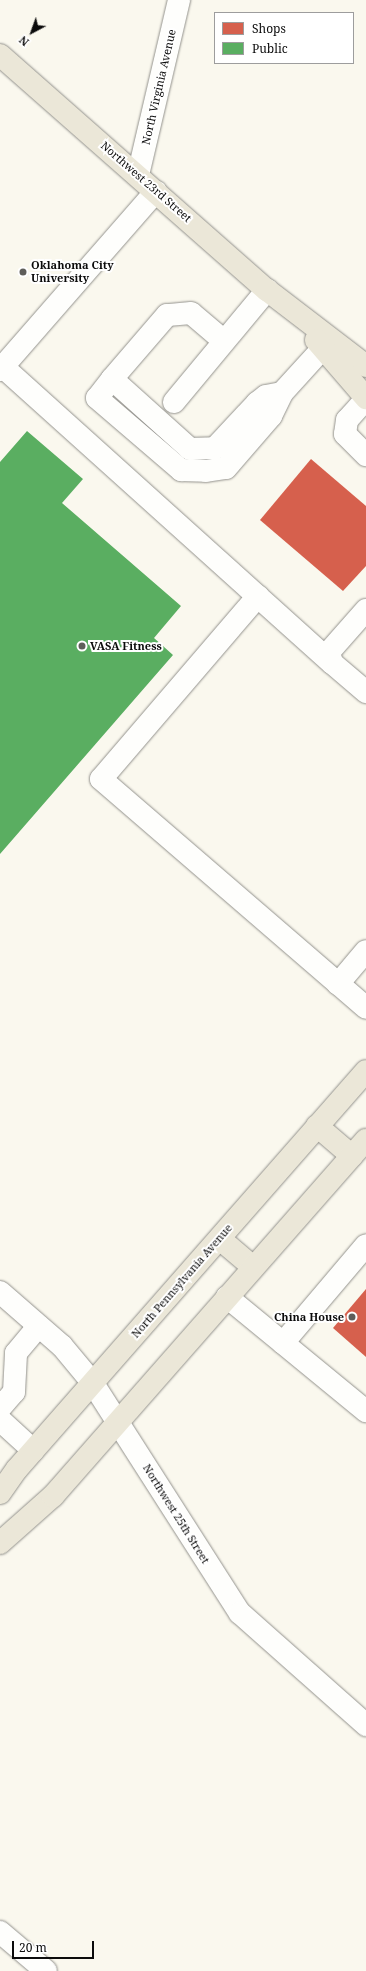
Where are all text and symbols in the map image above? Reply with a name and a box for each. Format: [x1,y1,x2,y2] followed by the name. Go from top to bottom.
[12,12,52,52] north arrow
[214,12,354,64] legend
[252,20,286,37] text: Shops
[139,28,179,146] street label: North Virginia Avenue
[16,33,32,50] text: N
[252,40,288,57] text: Public
[98,139,194,225] street label: Northwest 23rd Street
[31,259,114,285] place label: Oklahoma City University
[18,267,28,277] marker: Oklahoma City University
[90,639,162,653] place label: VASA Fitness
[77,641,87,651] marker: VASA Fitness
[129,1221,235,1341] street label: North Pennsylvania Avenue
[274,1310,344,1324] place label: China House
[347,1312,357,1322] marker: China House
[140,1462,212,1566] street label: Northwest 25th Street
[14,1933,96,1959] scale bar
[19,1939,47,1956] text: 20 m

